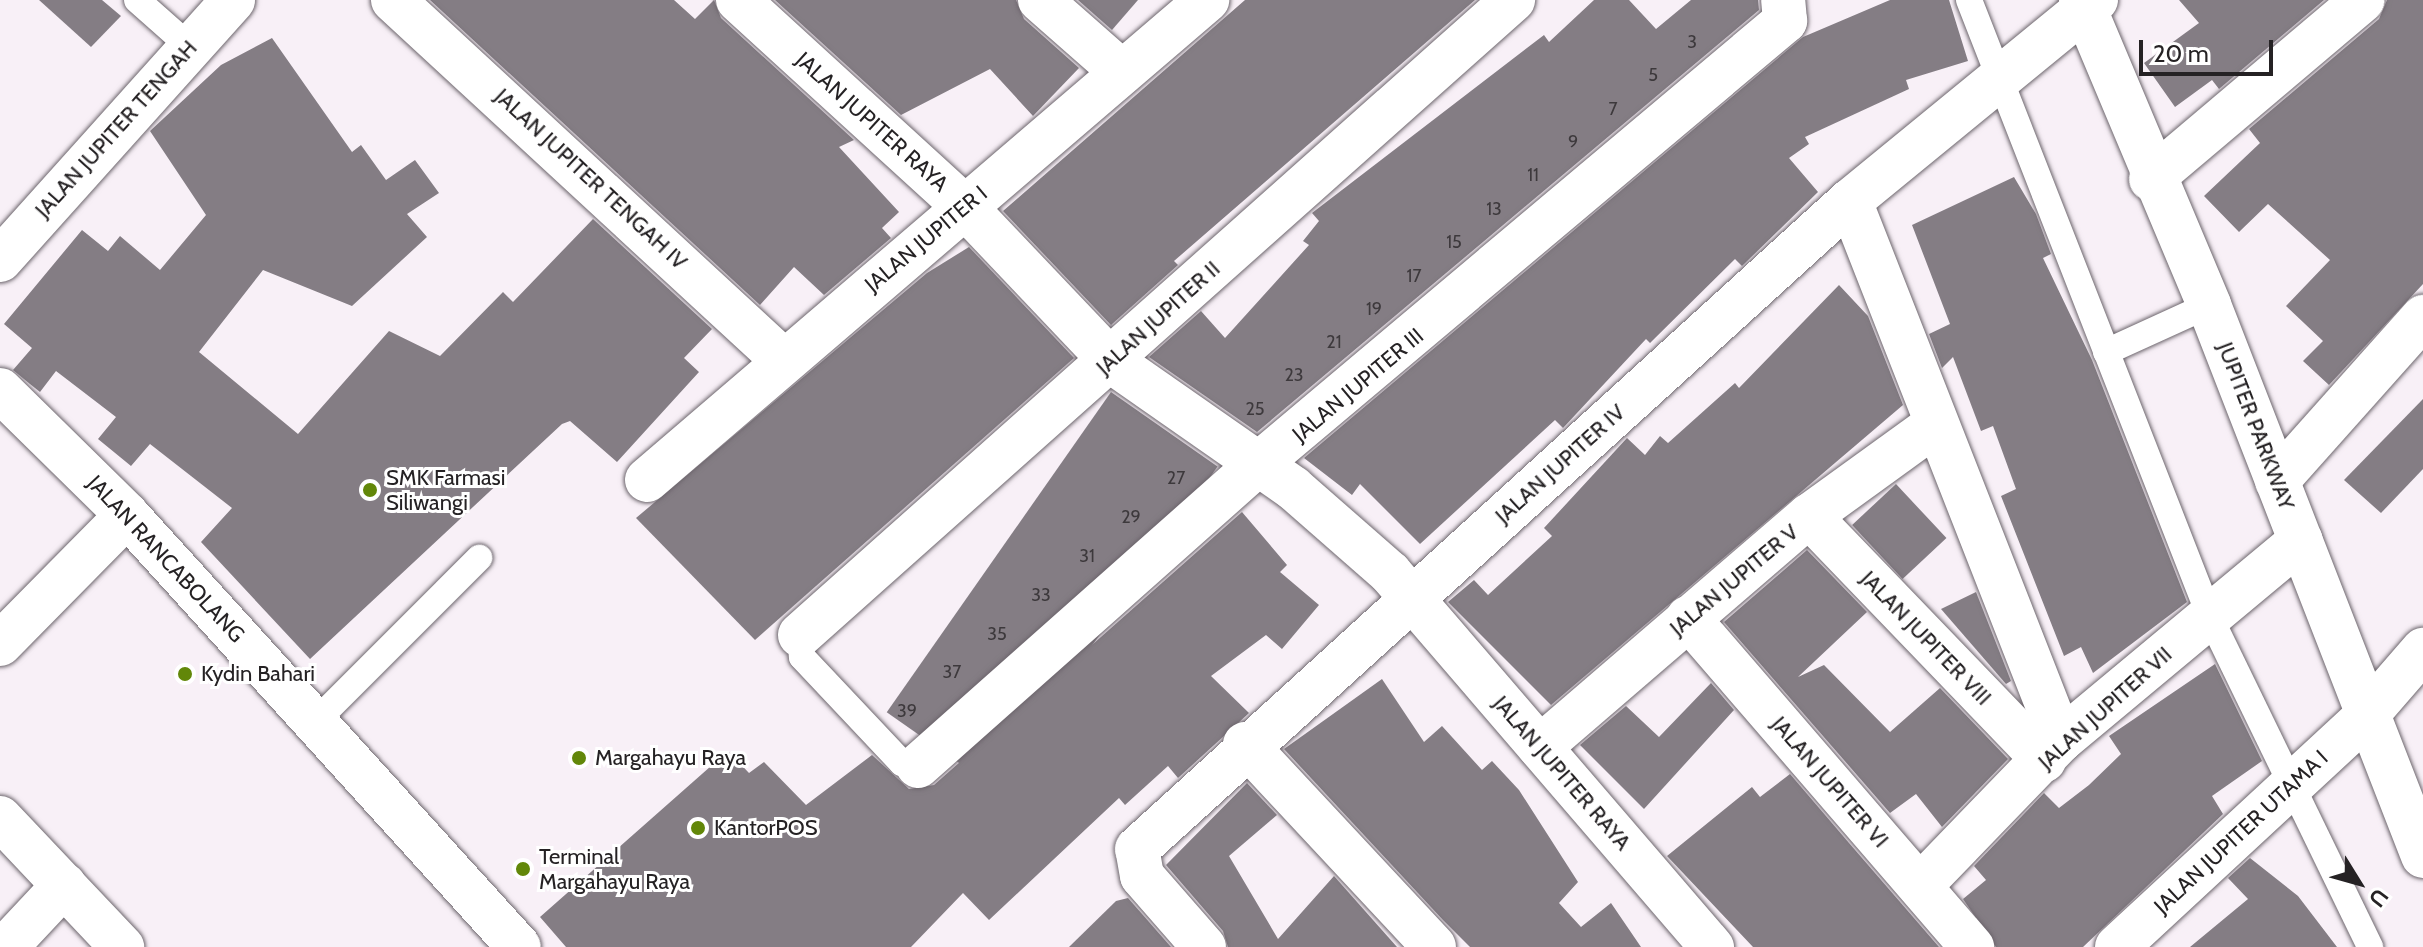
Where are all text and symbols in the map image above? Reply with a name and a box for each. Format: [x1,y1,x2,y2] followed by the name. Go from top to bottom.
[2143,24,2277,74] scale bar
[1687,31,1697,53] house number: 3
[29,35,203,223] street label: JALAN JUPITER TENGAH
[2153,39,2209,68] text: 20 m
[790,47,954,197] street label: JALAN JUPITER RAYA
[1648,64,1658,86] house number: 5
[489,83,693,275] street label: JALAN JUPITER TENGAH IV
[1608,98,1618,120] house number: 7
[1568,131,1578,153] house number: 9
[1527,164,1539,186] house number: 11
[859,180,993,298] street label: JALAN JUPITER I
[1486,198,1502,220] house number: 13
[1446,231,1462,253] house number: 15
[1091,256,1225,380] street label: JALAN JUPITER II
[1407,265,1421,287] house number: 17
[1366,298,1382,320] house number: 19
[1287,323,1429,447] street label: JALAN JUPITER III
[1326,331,1342,353] house number: 21
[2212,338,2300,514] street label: JUPITER PARKWAY
[1284,364,1304,386] house number: 23
[1245,398,1265,420] house number: 25
[1490,399,1630,529] street label: JALAN JUPITER IV
[386,464,505,516] place label: SMK Farmasi Siliwangi
[1167,467,1185,489] house number: 27
[82,470,250,648] street label: JALAN RANCABOLANG
[361,481,379,499] marker: SMK Farmasi Siliwangi
[1121,506,1141,528] house number: 29
[1664,519,1804,641] street label: JALAN JUPITER V
[1079,545,1095,567] house number: 31
[1855,565,1997,711] street label: JALAN JUPITER VIII
[1031,584,1051,606] house number: 33
[987,623,1007,645] house number: 35
[2033,641,2177,775] street label: JALAN JUPITER VII
[201,661,315,687] place label: Kydin Bahari
[943,661,961,683] house number: 37
[176,665,194,683] marker: Kydin Bahari
[1488,690,1636,856] street label: JALAN JUPITER RAYA
[897,700,917,722] house number: 39
[1766,711,1894,853] street label: JALAN JUPITER VI
[595,745,746,771] place label: Margahayu Raya
[2149,745,2333,919] street label: JALAN JUPITER UTAMA I
[570,749,588,767] marker: Margahayu Raya
[714,815,818,841] place label: KantorPOS
[689,819,707,837] marker: KantorPOS
[539,843,690,894] place label: Terminal Margahayu Raya
[2319,843,2399,923] north arrow
[514,860,532,878] marker: Terminal Margahayu Raya
[2363,883,2394,912] text: U

